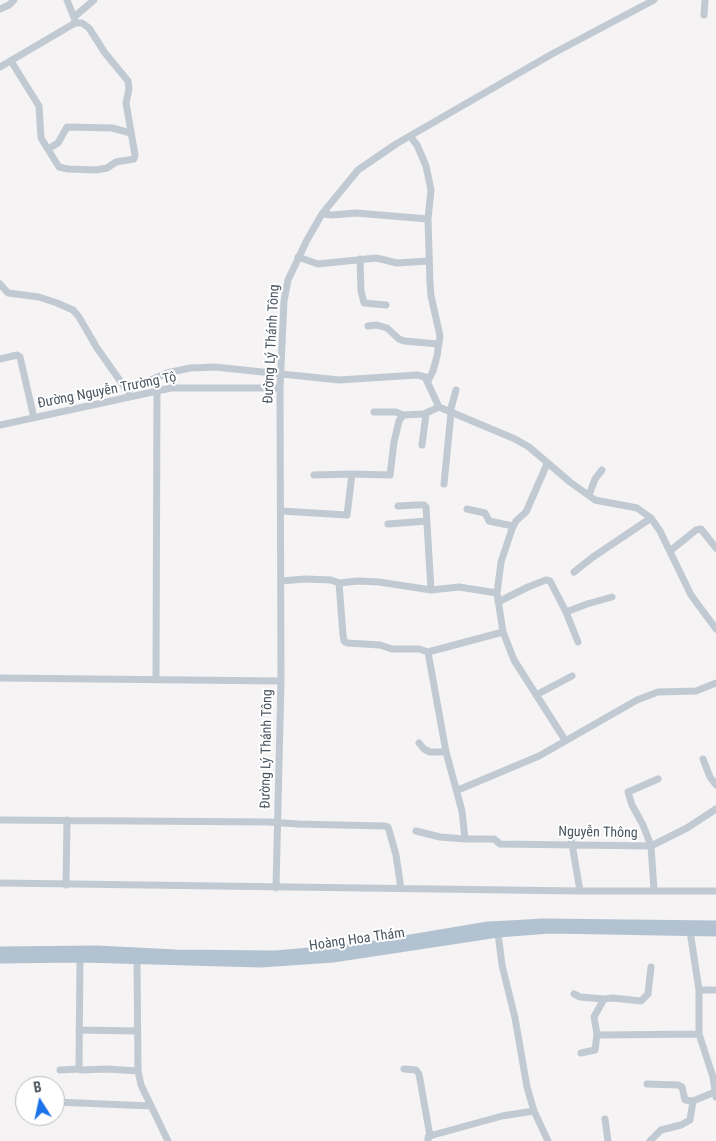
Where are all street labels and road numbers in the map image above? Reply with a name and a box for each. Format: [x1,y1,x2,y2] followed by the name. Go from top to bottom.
[260,284,284,404] street label: Đường Lý Thánh Tông
[36,369,178,413] street label: Đường Nguyễn Trường Tộ
[258,689,276,809] street label: Đường Lý Thánh Tông
[558,824,638,842] street label: Nguyễn Thông
[308,925,406,955] street label: Hoàng Hoa Thám

